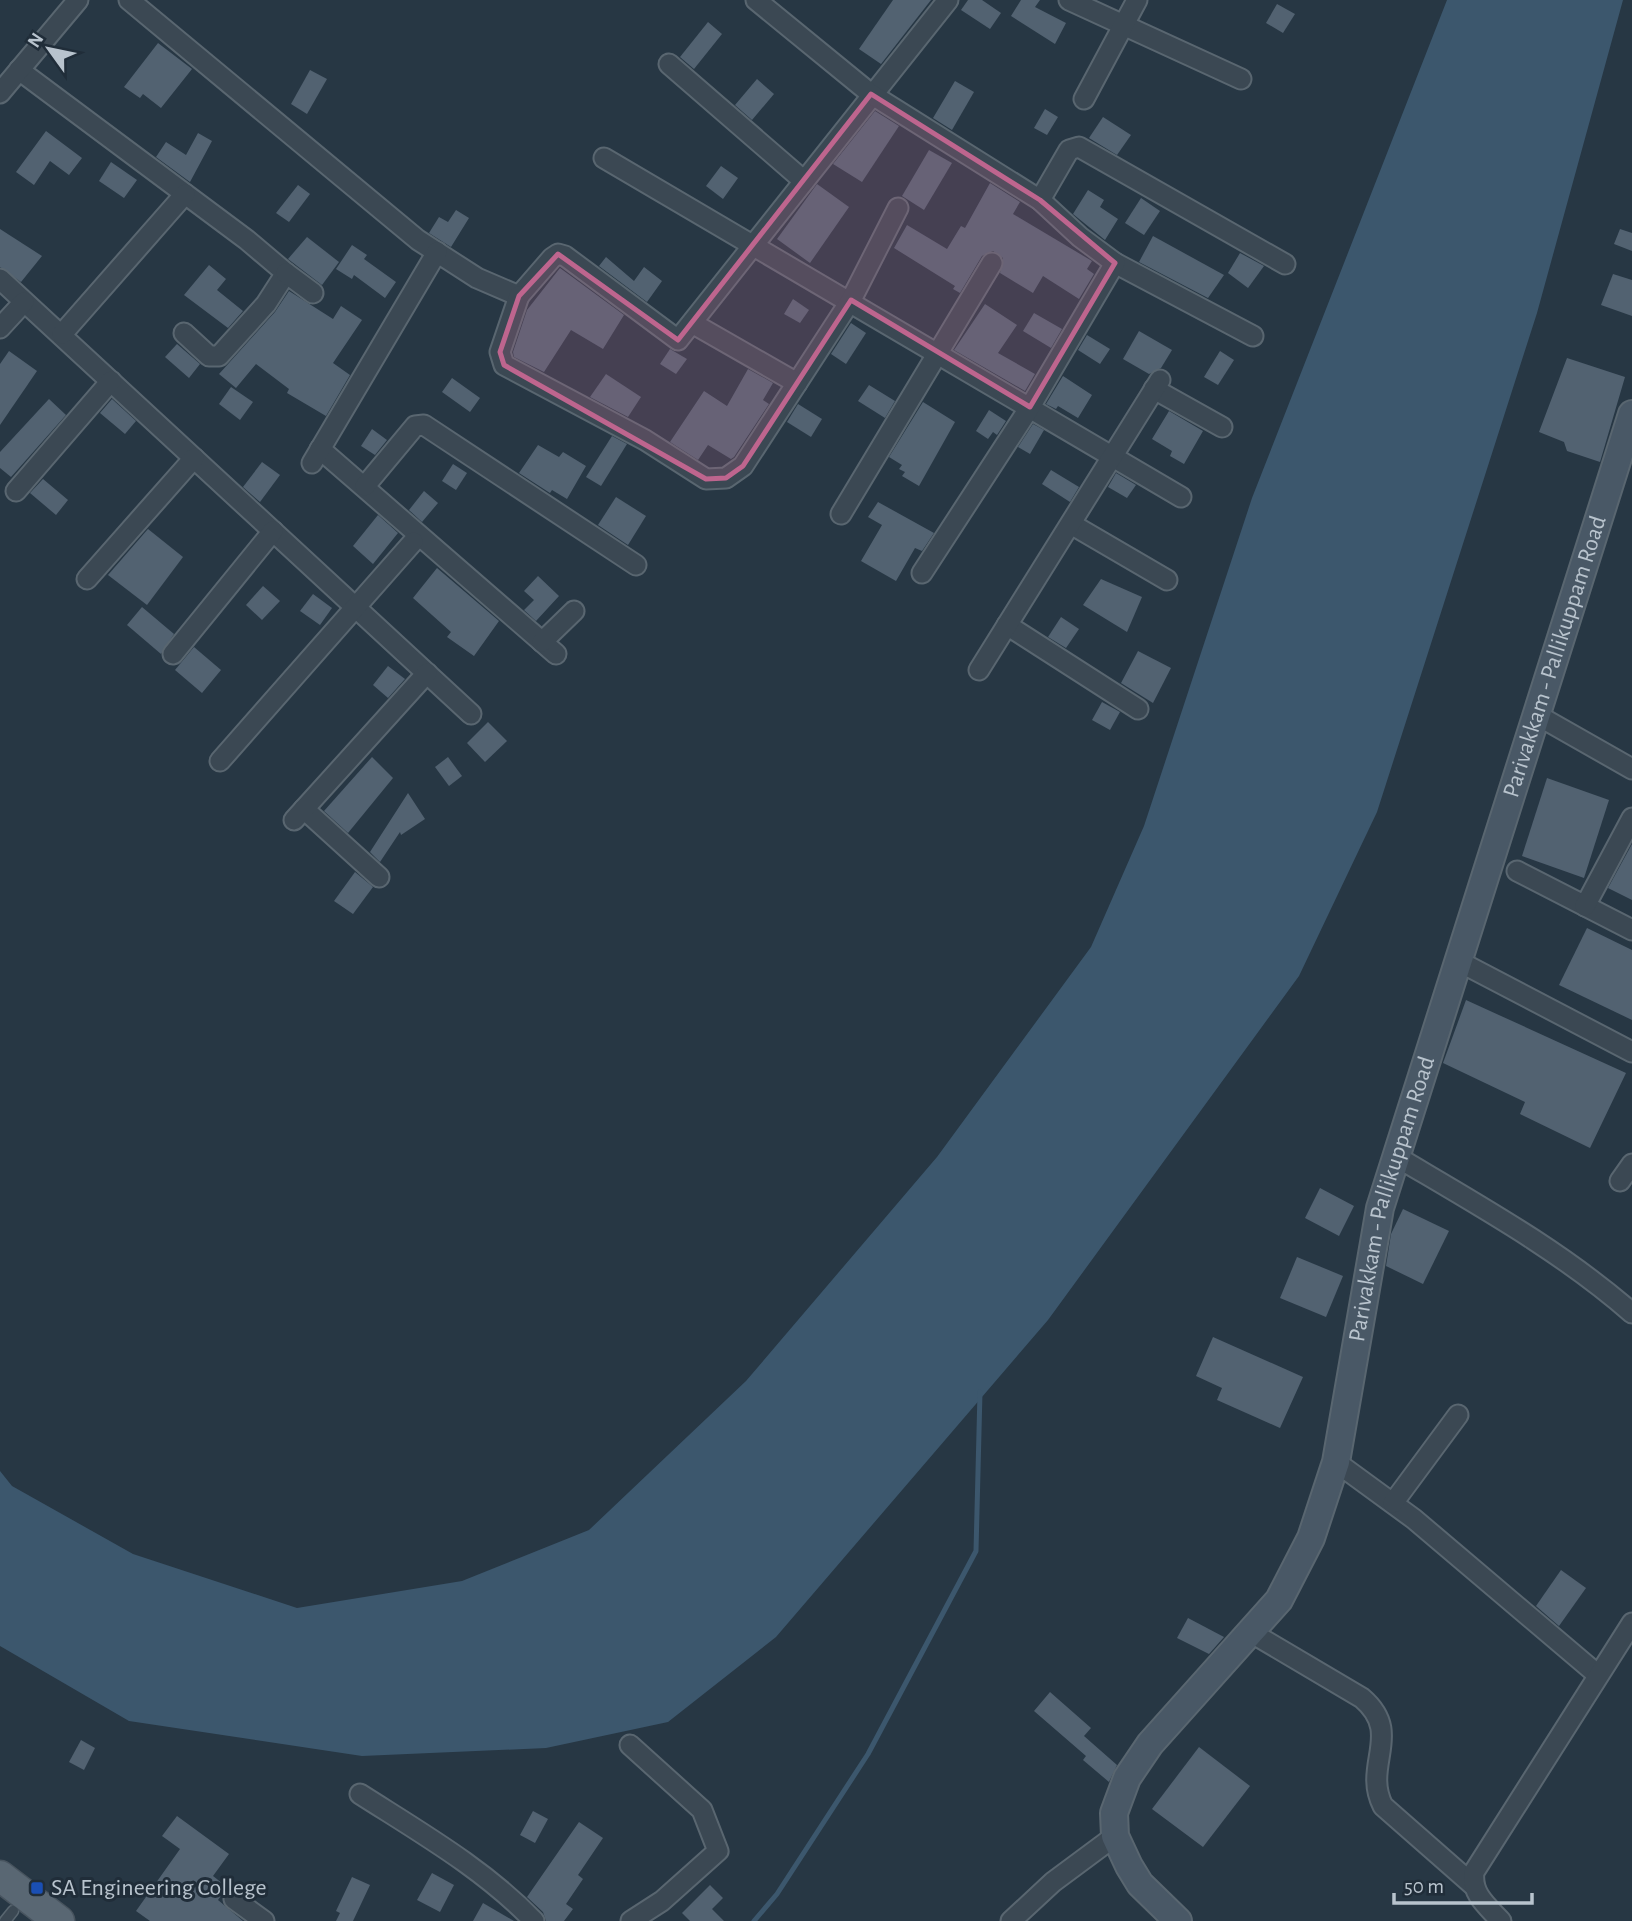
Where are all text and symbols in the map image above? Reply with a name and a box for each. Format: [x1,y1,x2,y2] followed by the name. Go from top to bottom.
[14,14,84,84] north arrow
[24,30,48,51] text: N
[1499,513,1611,800] street label: Parivakkam - Pallikuppam Road
[1345,1053,1439,1344] street label: Parivakkam - Pallikuppam Road
[1394,1862,1532,1906] scale bar
[51,1876,267,1900] place label: SA Engineering College
[1404,1876,1444,1897] text: 50 m
[29,1880,45,1896] marker: SA Engineering College

